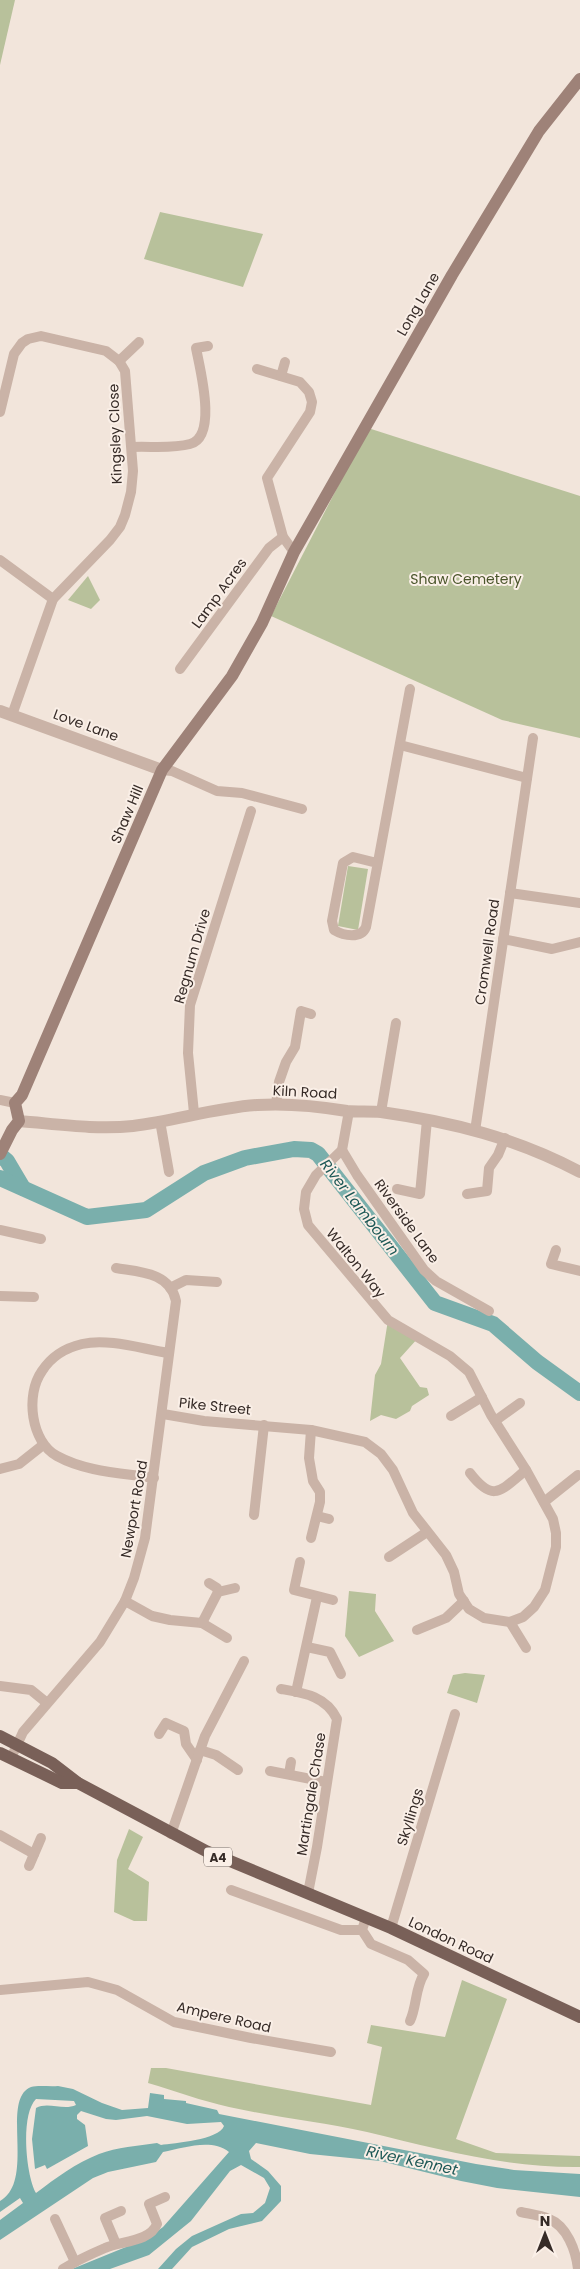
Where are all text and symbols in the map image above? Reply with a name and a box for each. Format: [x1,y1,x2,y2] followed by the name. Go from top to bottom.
[392,268,444,339] street label: Long Lane
[103,383,127,485] street label: Kingsley Close
[187,554,251,632] street label: Lamp Acres
[410,569,522,589] park label: Shaw Cemetery
[50,704,122,746] street label: Love Lane
[106,782,148,846] street label: Shaw Hill
[470,898,504,1006] street label: Cromwell Road
[169,906,215,1006] street label: Regnum Drive
[272,1080,338,1104] street label: Kiln Road
[316,1154,404,1260] water label: River Lambourn
[370,1175,445,1267] street label: Riverside Lane
[322,1224,390,1302] street label: Walton Way
[178,1392,252,1420] street label: Pike Street
[116,1459,152,1559] street label: Newport Road
[291,1731,331,1857] street label: Martingale Chase
[392,1786,428,1848] street label: Skyllings
[204,1848,232,1866] road number: A4
[405,1912,497,1968] street label: London Road
[175,1996,273,2038] street label: Ampere Road
[364,2140,460,2180] water label: River Kennet
[520,2209,570,2259] north arrow
[540,2211,550,2231] text: N

